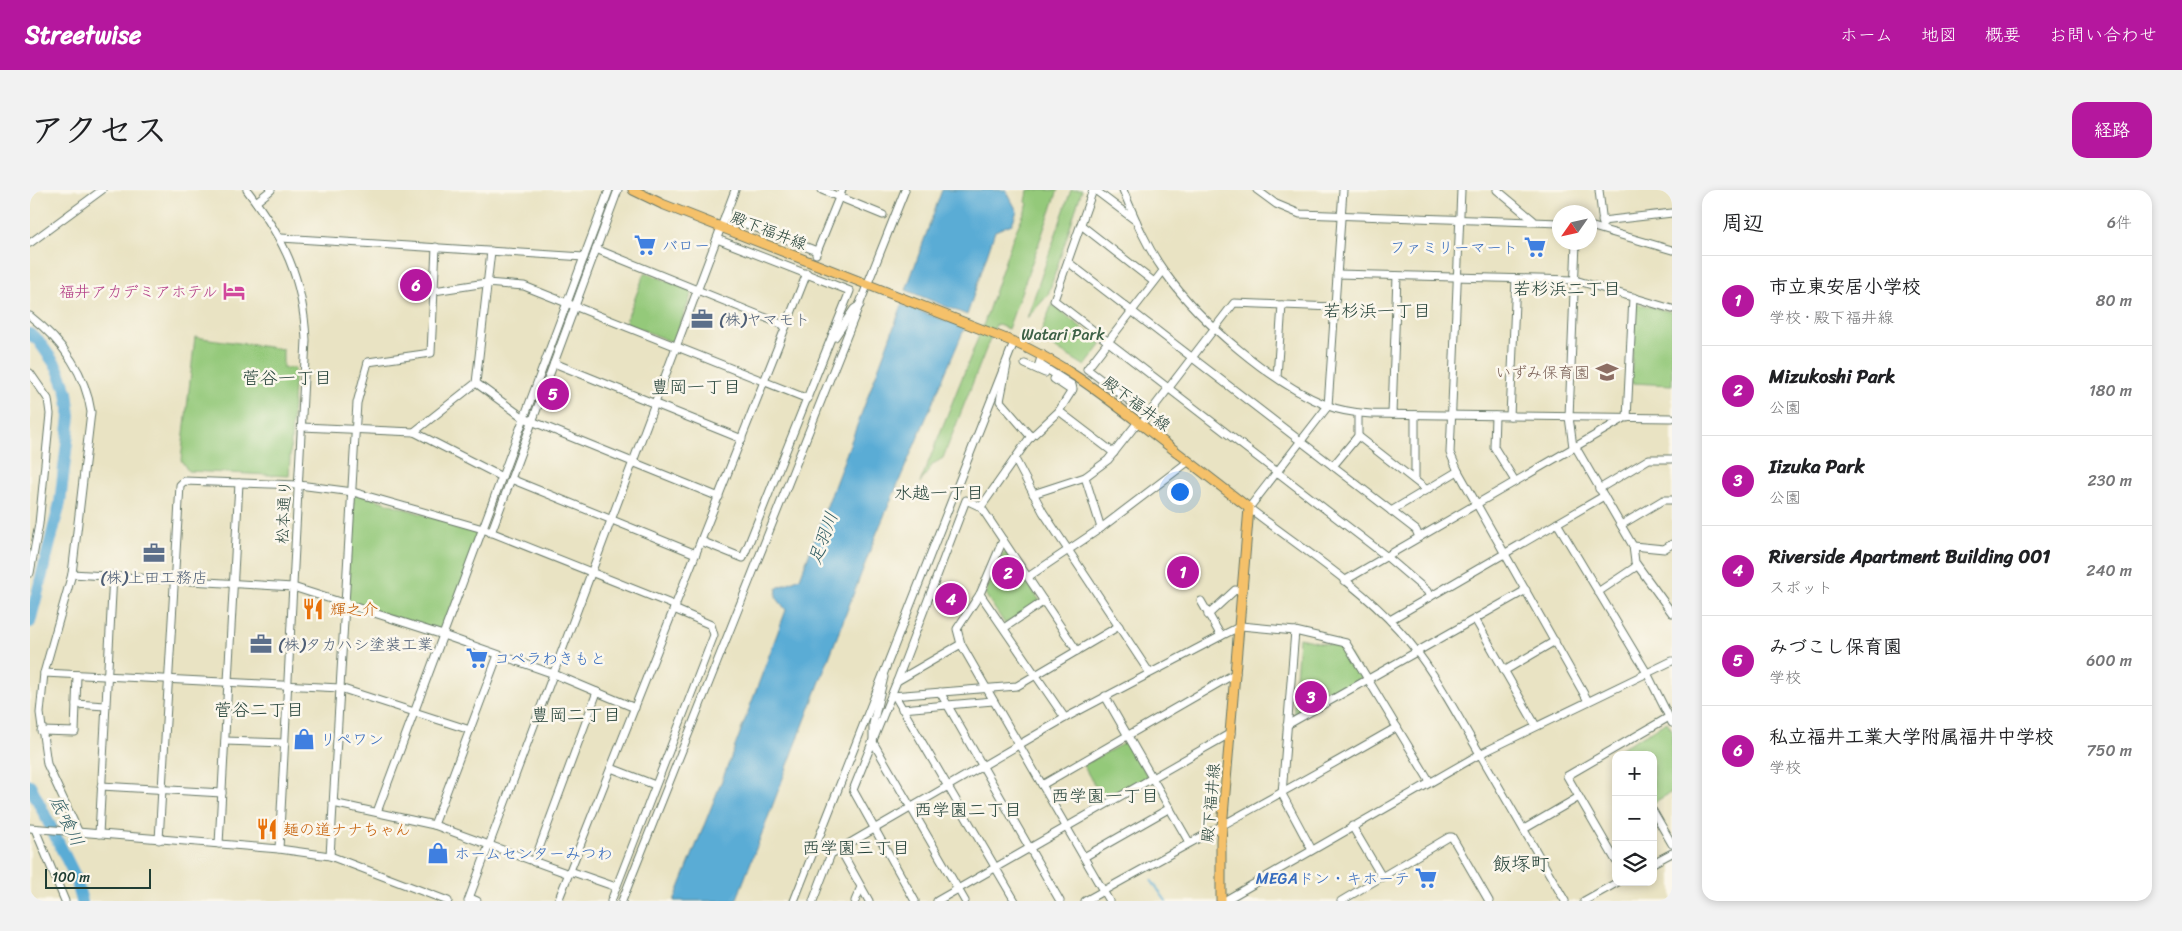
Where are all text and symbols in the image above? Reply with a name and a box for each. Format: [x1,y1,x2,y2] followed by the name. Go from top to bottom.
[25,14,141,56] text: Streetwise
[1840,19,1893,51] text: ホーム
[1921,19,1957,51] text: 地図
[1985,19,2021,51] text: 概要
[2049,19,2157,51] text: お問い合わせ
[30,99,168,161] text: アクセス
[2072,102,2152,158] button: 経路
[726,203,811,258] street label: 殿下福井線
[1722,204,1764,242] text: 周辺
[1552,205,1597,250] north arrow
[2107,208,2132,237] text: 6件
[662,231,710,260] place label: バロー
[632,232,658,258] supermarket icon: バロー
[1390,233,1518,262] place label: ファミリーマート
[1522,234,1548,260] supermarket icon: ファミリーマート
[400,266,432,304] pin: 6
[1769,270,1921,303] text: 市立東安居小学校
[1513,273,1621,305] district label: 若杉浜二丁目
[59,277,218,306] place label: 福井アカデミアホテル
[221,278,247,304] hotel icon: 福井アカデミアホテル
[1735,286,1741,315] text: 1
[2096,286,2132,315] text: 80 m
[1323,295,1431,327] district label: 若杉浜一丁目
[1769,303,1894,332] text: 学校 · 殿下福井線
[719,305,810,334] place label: (株)ヤマモト
[689,306,715,332] office icon: (株)ヤマモト
[1021,320,1105,349] park label: Watari Park
[1495,358,1590,387] place label: いずみ保育園
[1594,359,1620,385] school or university icon: いずみ保育園
[1769,360,1895,393] text: Mizukoshi Park
[242,362,332,394] district label: 菅谷一丁目
[1096,368,1177,439] street label: 殿下福井線
[651,371,741,403] district label: 豊岡一丁目
[537,375,569,413] pin: 5
[1733,376,1743,405] text: 2
[2089,376,2132,405] text: 180 m
[1769,393,1801,422] text: 公園
[1769,450,1865,483] text: Iizuka Park
[1734,466,1742,495] text: 3
[2087,466,2132,495] text: 230 m
[894,477,984,509] district label: 水越一丁目
[267,479,300,545] street label: 松本通り
[1167,479,1193,505] your location
[1769,483,1801,512] text: 公園
[799,507,847,569] water label: 足羽川
[141,540,167,566] office icon: (株)上田工務店
[1769,540,2050,573] text: Riverside Apartment Building 001
[1167,553,1199,591] pin: 1
[992,554,1024,592] pin: 2
[1733,556,1743,585] text: 4
[2086,556,2132,585] text: 240 m
[100,563,208,592] place label: (株)上田工務店
[1769,573,1833,602] text: スポット
[935,580,967,618] pin: 4
[330,595,378,624] place label: 輝之介
[300,596,326,622] restaurant icon: 輝之介
[278,630,433,659] place label: (株)タカハシ塗装工業
[1769,630,1902,663] text: みづこし保育園
[248,631,274,657] office icon: (株)タカハシ塗装工業
[494,644,606,673] place label: コペラわきもと
[464,645,490,671] supermarket icon: コペラわきもと
[1733,646,1743,675] text: 5
[2086,646,2132,675] text: 600 m
[1769,663,1801,692] text: 学校
[1295,678,1327,716] pin: 3
[214,694,304,726] district label: 菅谷二丁目
[531,699,621,731] district label: 豊岡二丁目
[1769,720,2054,753] text: 私立福井工業大学附属福井中学校
[320,725,384,754] place label: リペワン
[291,726,317,752] shop icon: リペワン
[1733,736,1743,765] text: 6
[2087,736,2132,765] text: 750 m
[1612,751,1657,886] map controls
[1612,751,1657,796] button: +
[1769,753,1801,782] text: 学校
[1193,762,1228,844] street label: 殿下福井線
[1051,780,1159,812] district label: 西学園一丁目
[41,790,93,852] water label: 底喰川
[914,794,1022,826] district label: 西学園二丁目
[1612,796,1657,841] button: −
[283,815,411,844] place label: 麺の道ナナちゃん
[254,816,280,842] restaurant icon: 麺の道ナナちゃん
[802,832,910,864] district label: 西学園三丁目
[454,839,613,868] place label: ホームセンターみつわ
[425,840,451,866] shop icon: ホームセンターみつわ
[1612,841,1657,886] button: layers
[1492,847,1550,880] district label: 飯塚町
[1256,864,1410,893] place label: MEGAドン・キホーテ
[52,865,90,890] text: 100 m
[1413,865,1439,891] supermarket icon: MEGAドン・キホーテ
[45,866,151,889] scale bar

